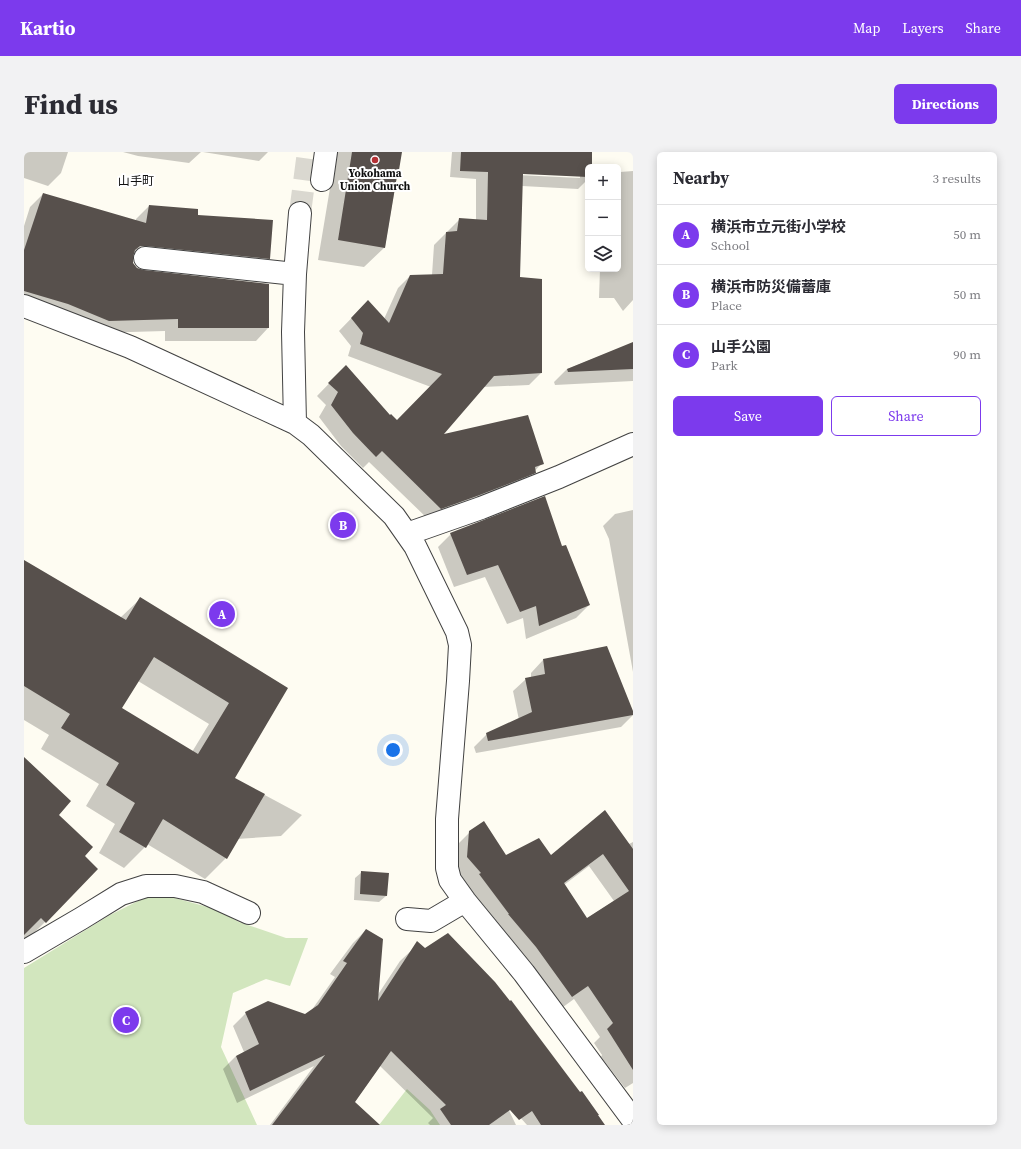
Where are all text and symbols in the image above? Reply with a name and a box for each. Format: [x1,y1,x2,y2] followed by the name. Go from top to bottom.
[20,15,76,41] text: Kartio
[853,18,880,38] text: Map
[902,18,944,38] text: Layers
[966,18,1001,38] text: Share
[894,84,997,124] button: Directions
[24,85,118,123] text: Find us
[370,155,380,165] marker: Yokohama Union Church
[585,164,621,272] map controls
[585,164,621,200] button: +
[340,166,411,194] place label: Yokohama Union Church
[673,166,729,190] text: Nearby
[933,170,981,187] text: 3 results
[118,173,154,189] district label: 山手町
[585,200,621,236] button: −
[711,216,846,237] text: 横浜市立元街小学校
[682,226,690,243] text: A
[953,226,981,243] text: 50 m
[585,236,621,272] button: layers
[711,237,750,254] text: School
[711,276,831,297] text: 横浜市防災備蓄庫
[682,286,690,303] text: B
[953,286,981,303] text: 50 m
[711,297,742,314] text: Place
[711,336,771,357] text: 山手公園
[682,346,690,363] text: C
[953,346,981,363] text: 90 m
[711,357,738,374] text: Park
[673,396,823,436] button: Save
[831,396,981,436] button: Share
[330,510,356,540] pin: B
[209,599,235,629] pin: A
[383,740,403,760] your location
[113,1005,139,1035] pin: C

